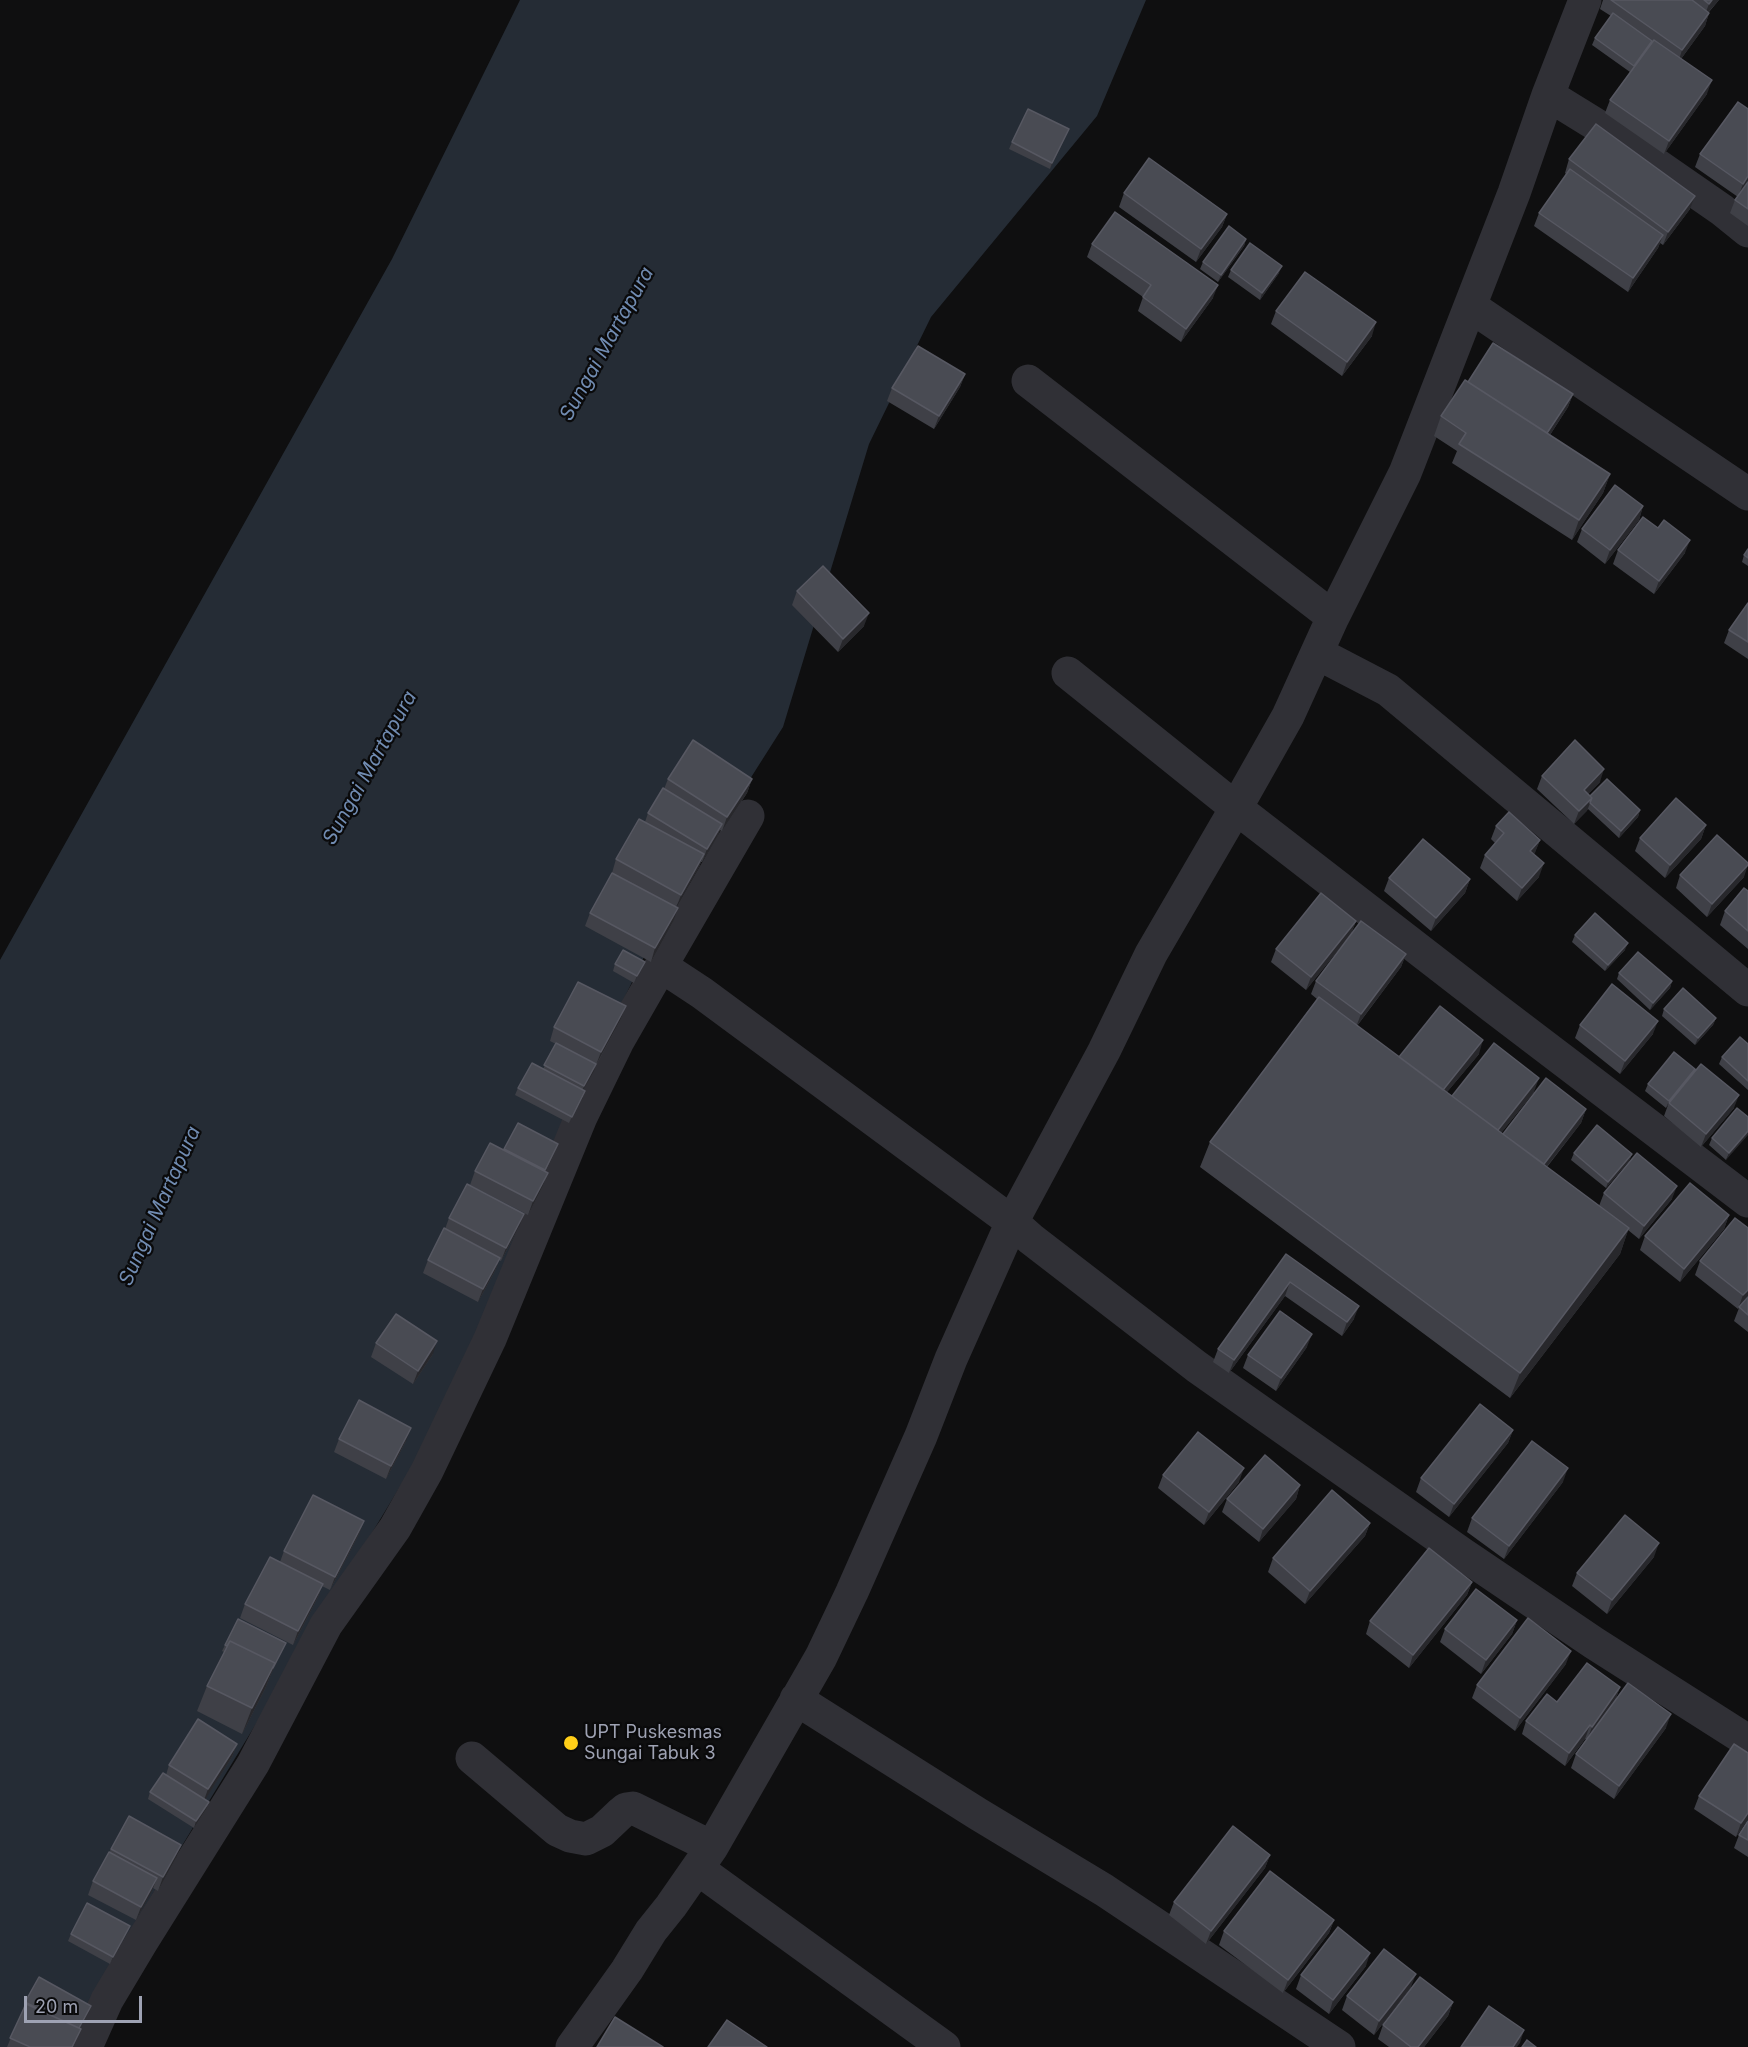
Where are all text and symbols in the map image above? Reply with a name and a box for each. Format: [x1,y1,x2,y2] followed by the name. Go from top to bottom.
[555,263,659,425] water label: Sungai Martapura
[318,687,422,849] water label: Sungai Martapura
[114,1123,206,1289] water label: Sungai Martapura
[584,1722,722,1764] place label: UPT Puskesmas Sungai Tabuk 3
[562,1734,580,1752] marker: UPT Puskesmas Sungai Tabuk 3
[27,1984,146,2022] scale bar
[35,1996,78,2017] text: 20 m

